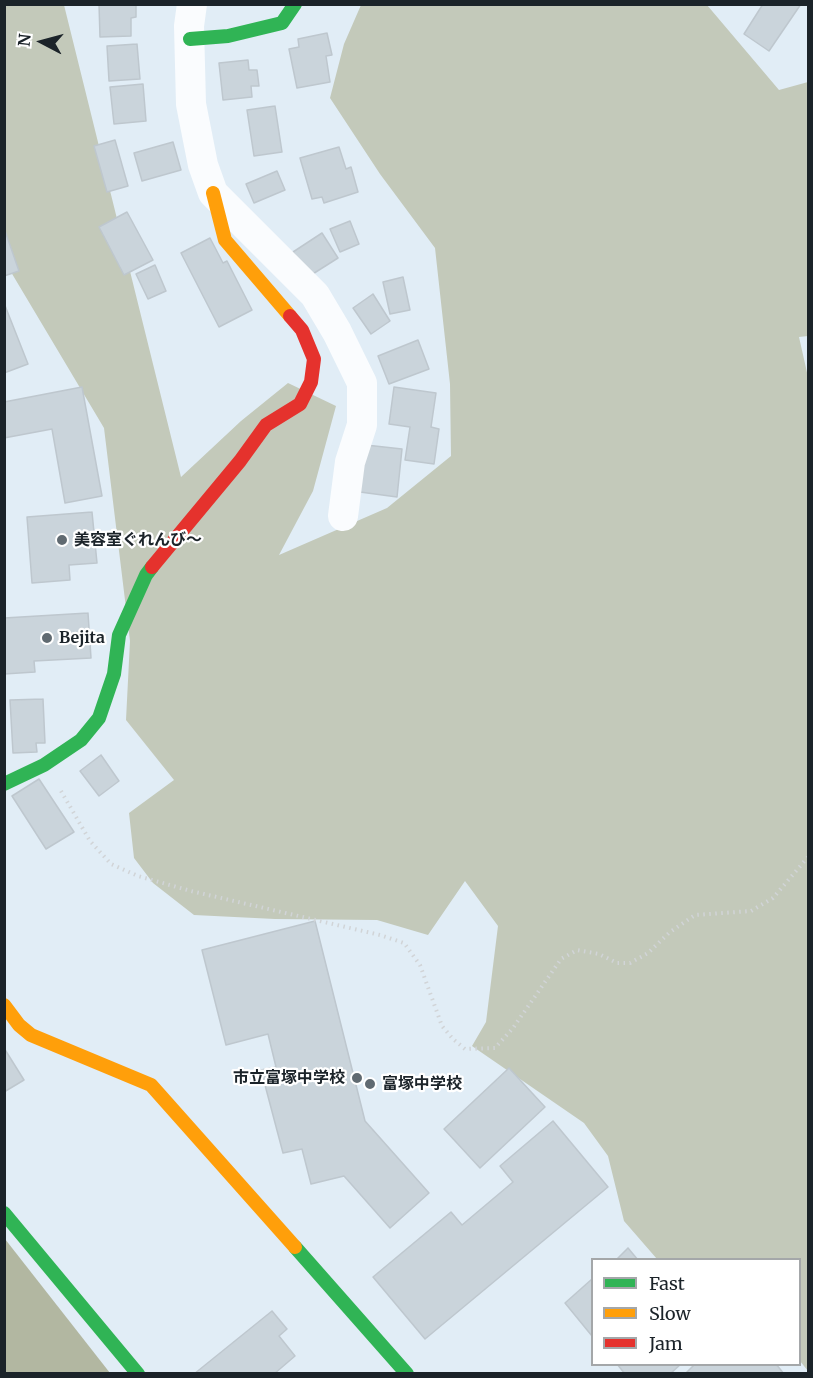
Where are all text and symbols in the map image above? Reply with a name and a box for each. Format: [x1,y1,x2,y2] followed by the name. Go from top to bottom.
[12,12,72,72] north arrow
[13,33,35,47] text: N
[74,530,202,550] place label: 美容室ぐれんび～
[55,533,69,547] marker: 美容室ぐれんび～
[59,628,105,648] place label: Bejita
[40,631,54,645] marker: Bejita
[233,1068,345,1088] place label: 市立富塚中学校
[350,1071,364,1085] marker: 市立富塚中学校
[382,1074,462,1094] place label: 富塚中学校
[363,1077,377,1091] marker: 富塚中学校
[591,1258,801,1366] legend
[649,1272,685,1295] text: Fast
[649,1302,691,1325] text: Slow
[649,1332,683,1355] text: Jam

